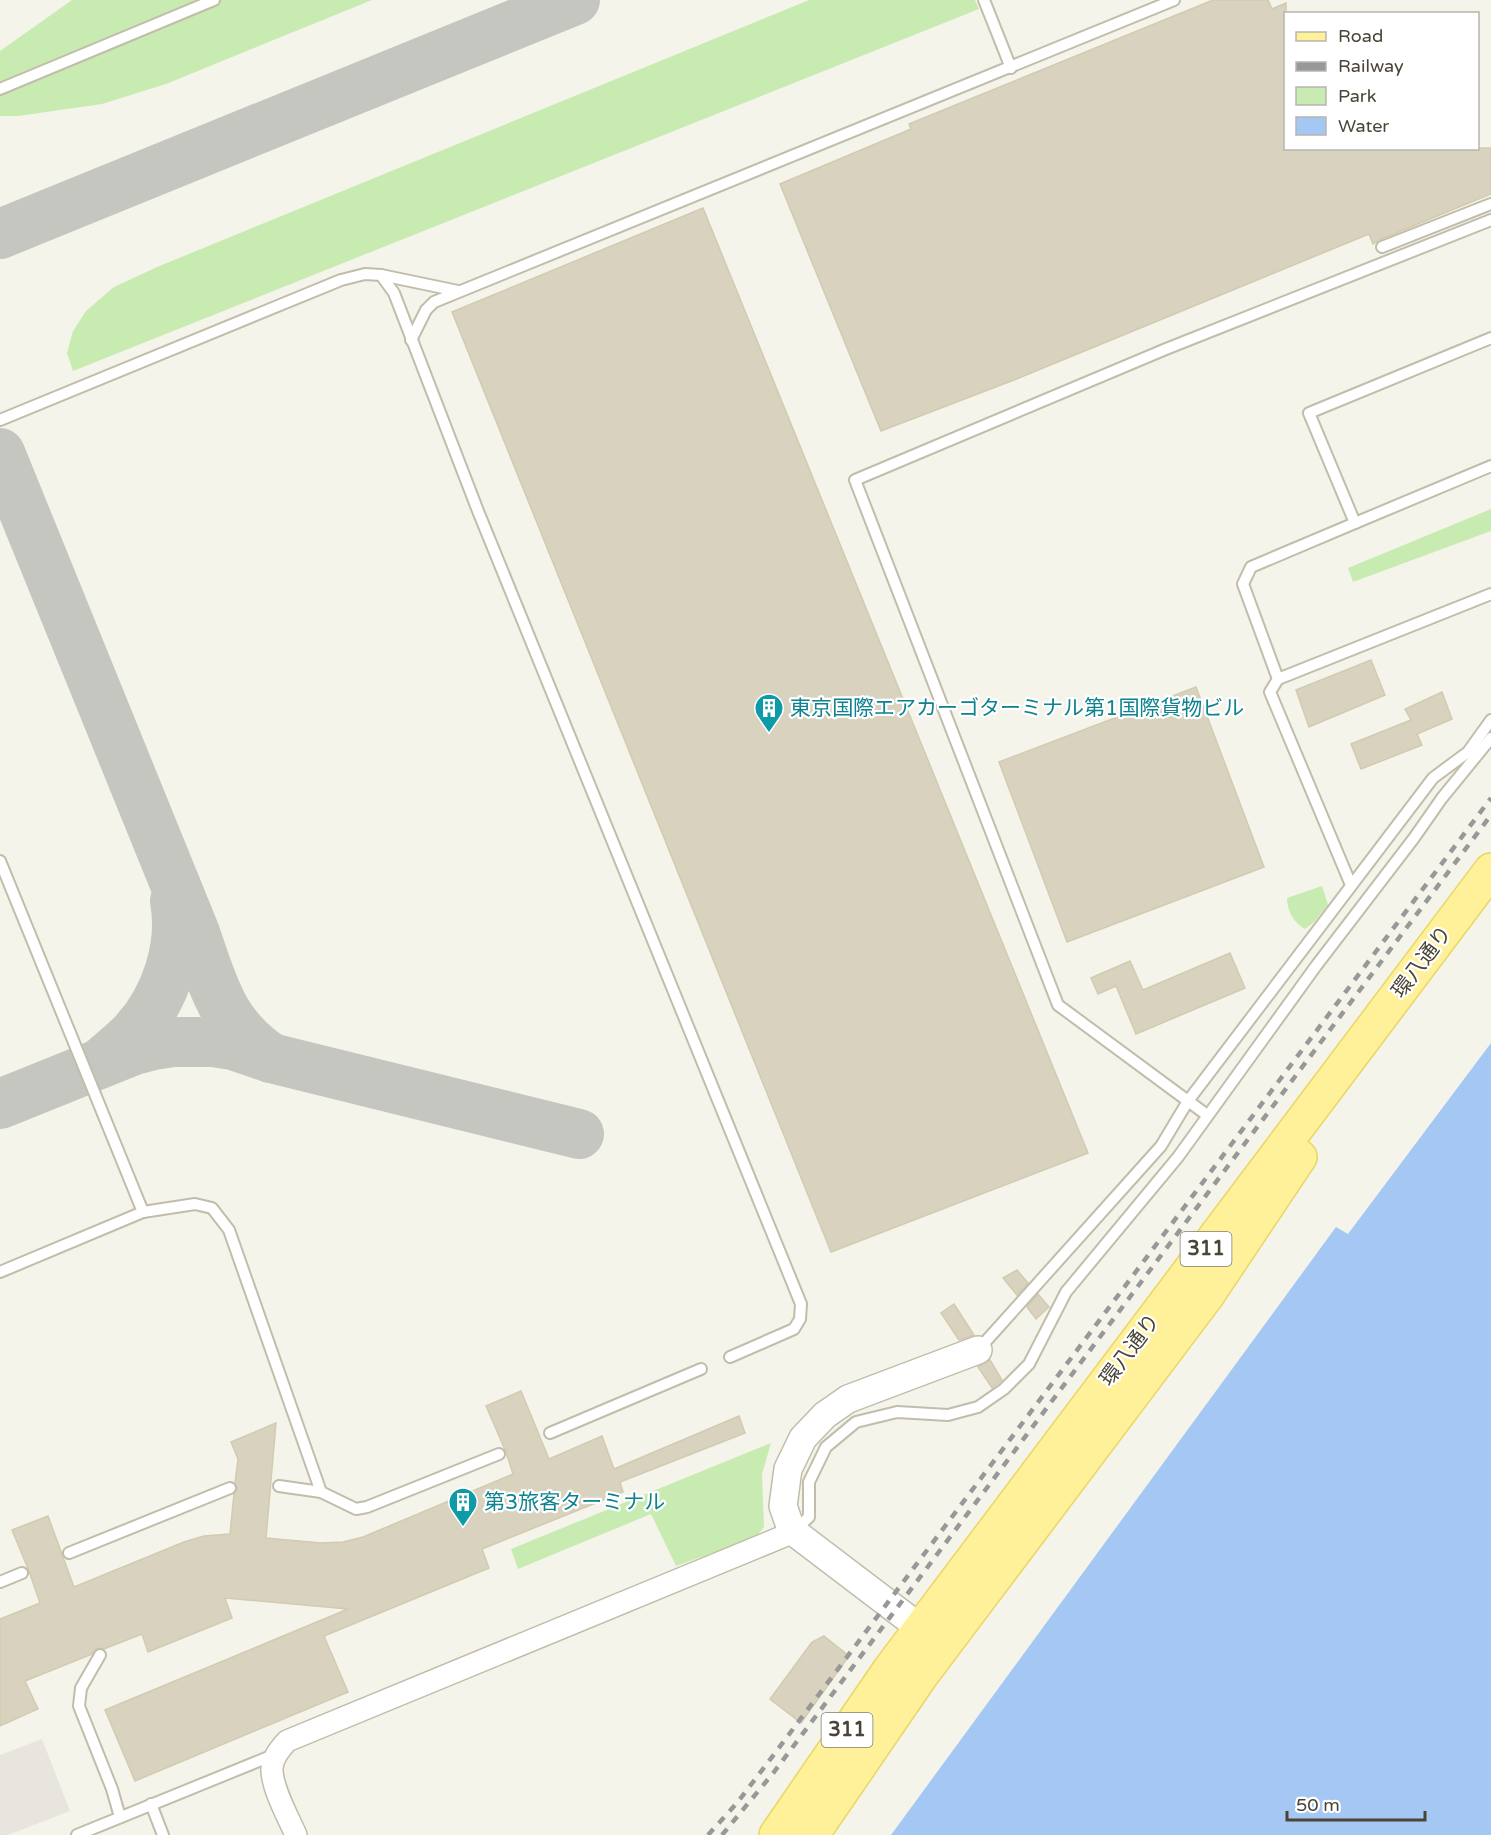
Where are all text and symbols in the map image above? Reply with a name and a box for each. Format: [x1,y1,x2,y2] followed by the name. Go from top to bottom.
[1284,12,1479,150] legend
[1338,25,1383,47] text: Road
[1338,55,1404,77] text: Railway
[1338,85,1377,107] text: Park
[1338,115,1389,137] text: Water
[753,692,785,734] building icon: 東京国際エアカーゴターミナル第1国際貨物ビル
[790,696,1244,721] place label: 東京国際エアカーゴターミナル第1国際貨物ビル
[1387,921,1457,1003] street label: 環八通り
[1180,1232,1232,1266] road number: 311
[1095,1309,1165,1391] street label: 環八通り
[447,1486,479,1528] building icon: 第3旅客ターミナル
[484,1490,665,1515] place label: 第3旅客ターミナル
[822,1713,872,1747] road number: 311
[1287,1784,1425,1822] scale bar
[1296,1794,1340,1816] text: 50 m

